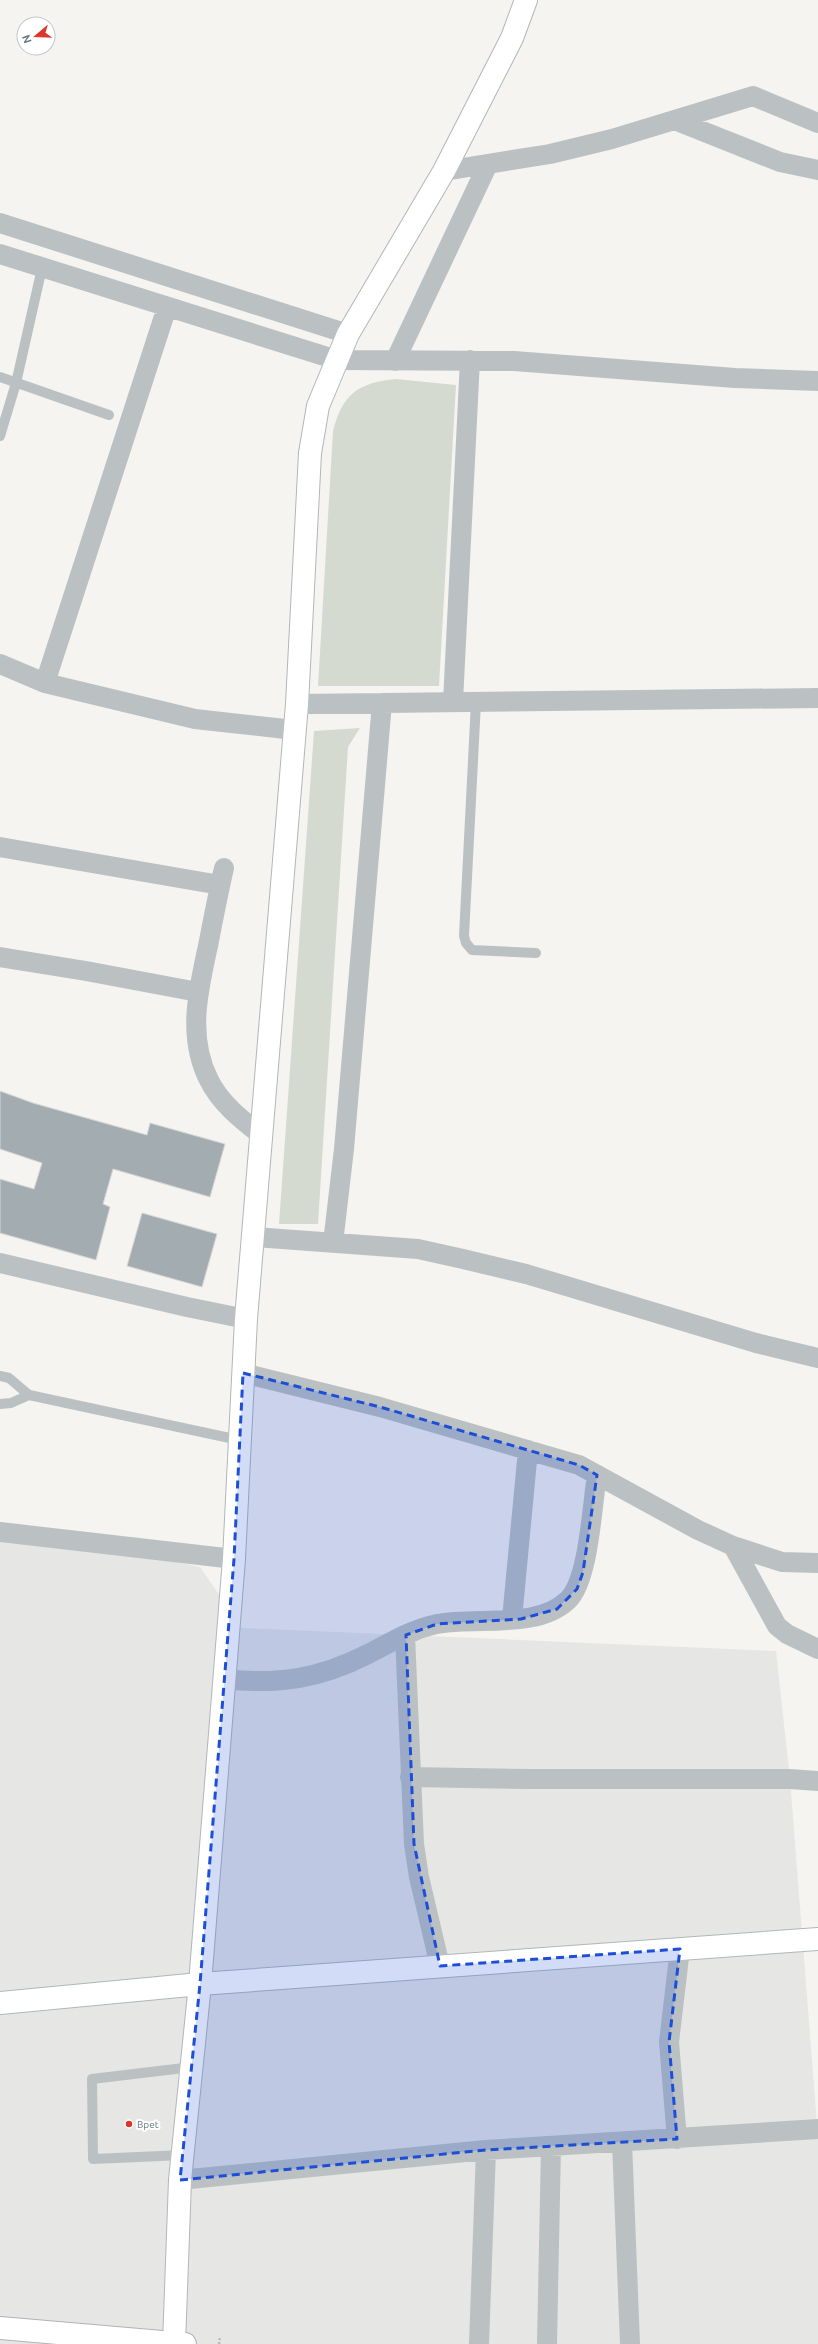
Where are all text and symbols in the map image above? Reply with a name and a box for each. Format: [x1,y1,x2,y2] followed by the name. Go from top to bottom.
[16,16,56,56] north arrow
[20,33,34,45] text: N
[124,2119,134,2129] marker: Bpet
[137,2119,159,2130] place label: Bpet

